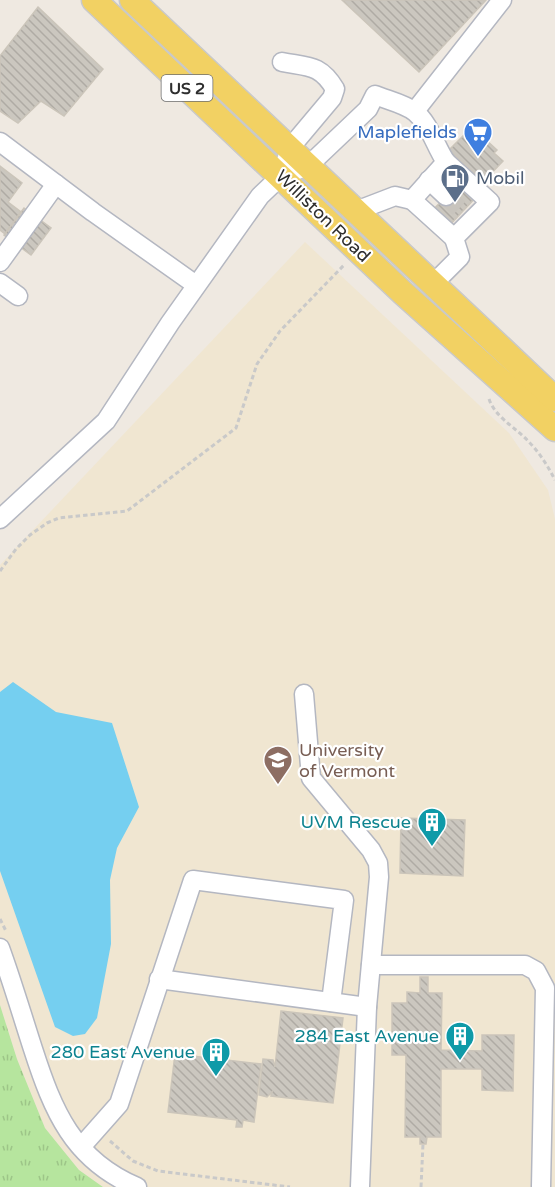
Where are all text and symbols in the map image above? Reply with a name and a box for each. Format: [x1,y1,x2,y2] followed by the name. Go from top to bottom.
[162,75,213,101] road number: US 2
[462,116,494,158] supermarket icon: Maplefields
[357,121,457,143] place label: Maplefields
[439,162,471,204] fuel station icon: Mobil
[271,165,375,267] street label: Williston Road
[476,167,524,189] place label: Mobil
[299,739,395,782] place label: University of Vermont
[262,744,294,786] school or university icon: University of Vermont
[416,806,448,848] building icon: UVM Rescue
[300,811,411,833] place label: UVM Rescue
[444,1020,476,1062] building icon: 284 East Avenue
[294,1025,439,1047] place label: 284 East Avenue
[200,1036,232,1078] building icon: 280 East Avenue
[50,1041,195,1063] place label: 280 East Avenue

